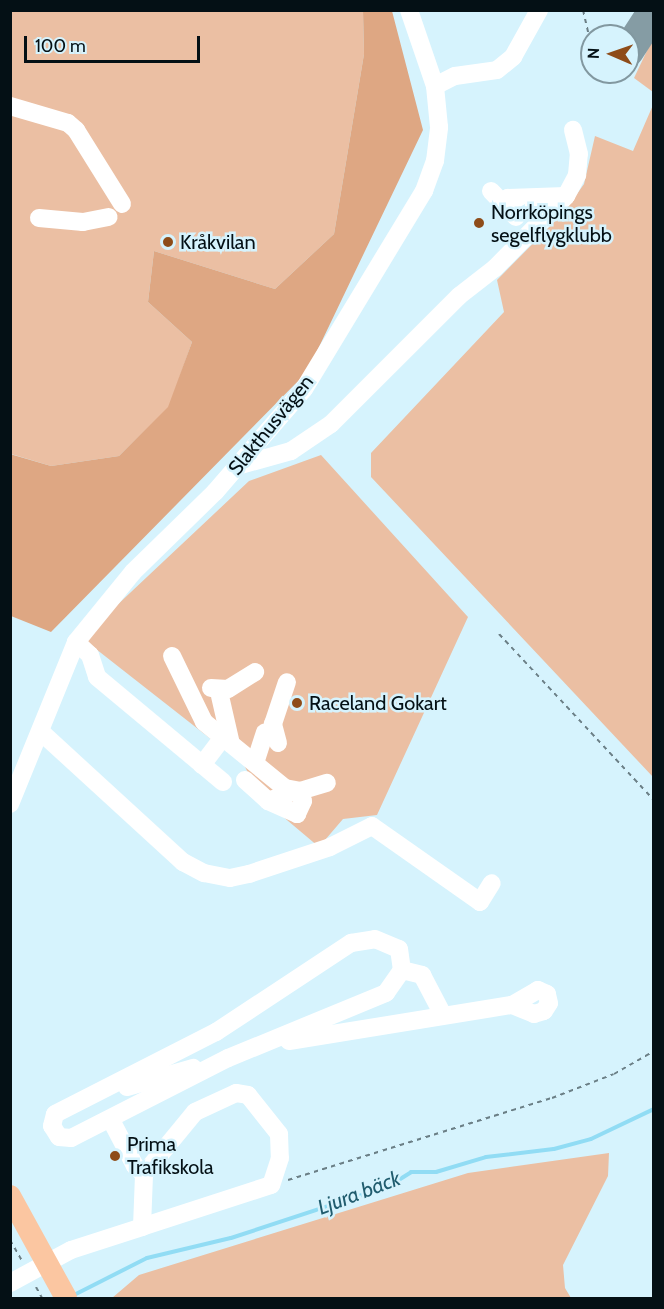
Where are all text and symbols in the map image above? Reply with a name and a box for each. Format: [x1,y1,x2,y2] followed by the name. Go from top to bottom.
[27,24,202,62] scale bar
[580,24,640,84] north arrow
[35,35,86,57] text: 100 m
[584,47,603,59] text: N
[491,200,612,247] place label: Norrköpings segelflygklubb
[472,216,486,230] marker: Norrköpings segelflygklubb
[180,230,256,254] place label: Kråkvilan
[161,235,175,249] marker: Kråkvilan
[223,370,319,480] street label: Slakthusvägen
[309,691,447,715] place label: Raceland Gokart
[290,696,304,710] marker: Raceland Gokart
[127,1132,214,1179] place label: Prima Trafikskola
[108,1149,122,1163] marker: Prima Trafikskola
[314,1166,404,1220] water label: Ljura bäck

